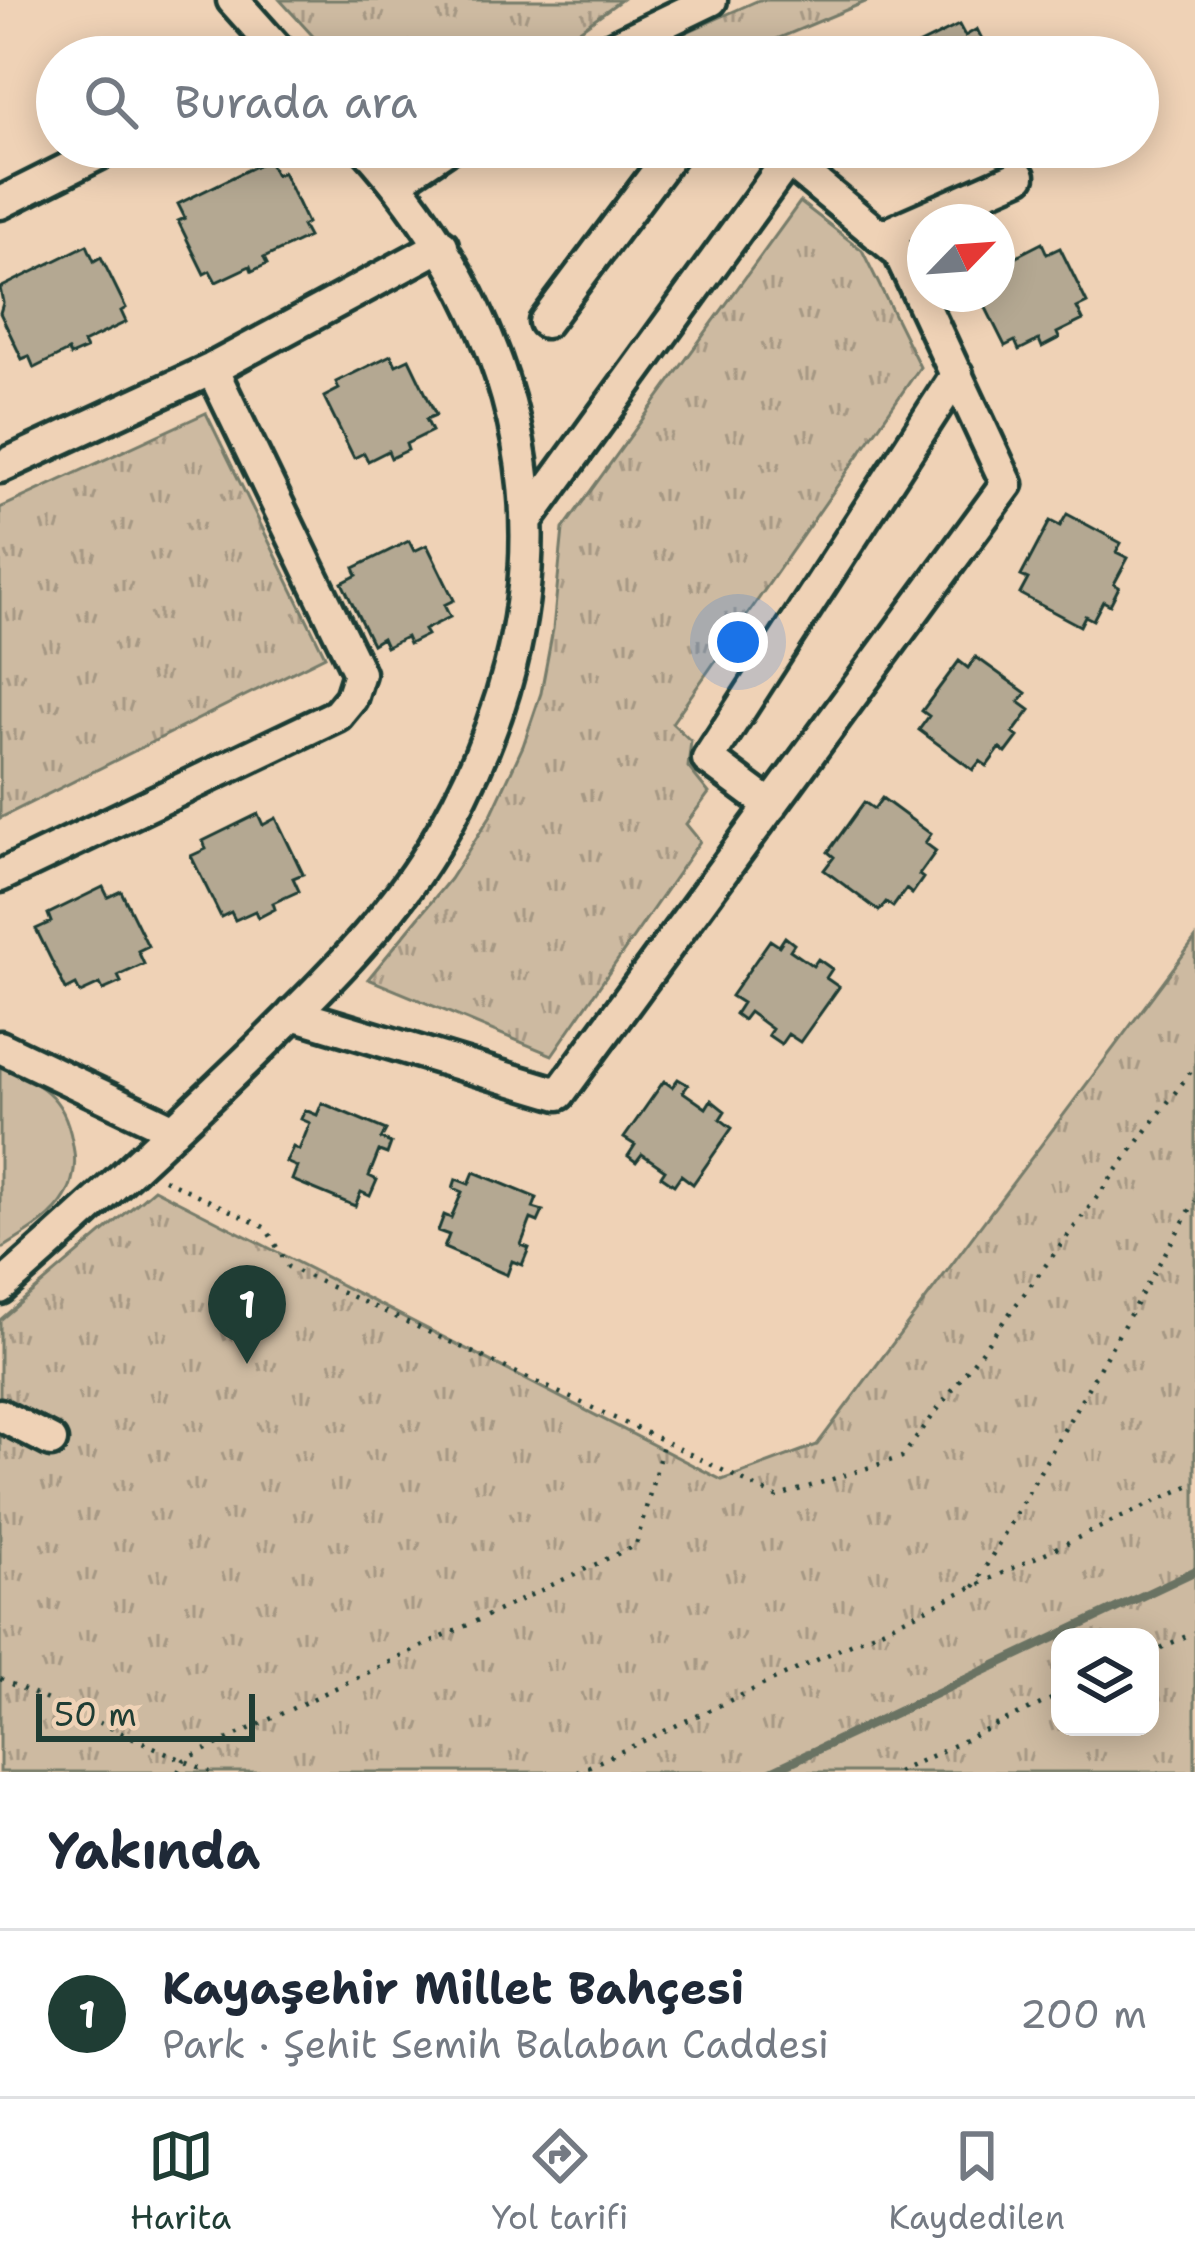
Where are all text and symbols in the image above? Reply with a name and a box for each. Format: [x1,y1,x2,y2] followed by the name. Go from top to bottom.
[36,36,1159,168] search box
[78,69,144,135] icon: search
[174,72,417,132] text: Burada ara
[907,204,1015,312] north arrow
[708,612,768,672] your location
[208,1265,286,1364] pin: 1
[1051,1628,1159,1736] map controls
[1051,1628,1159,1736] button: layers
[36,1688,255,1741] scale bar
[54,1692,137,1737] text: 50 m
[48,1816,260,1884] text: Yakında
[162,1958,744,2018] text: Kayaşehir Millet Bahçesi
[78,1988,96,2040] text: 1
[1020,1988,1147,2040] text: 200 m
[162,2018,829,2070] text: Park · Şehit Semih Balaban Caddesi
[130,2123,231,2240] tab: Harita
[491,2123,628,2240] tab: Yol tarifi
[889,2123,1065,2240] tab: Kaydedilen

